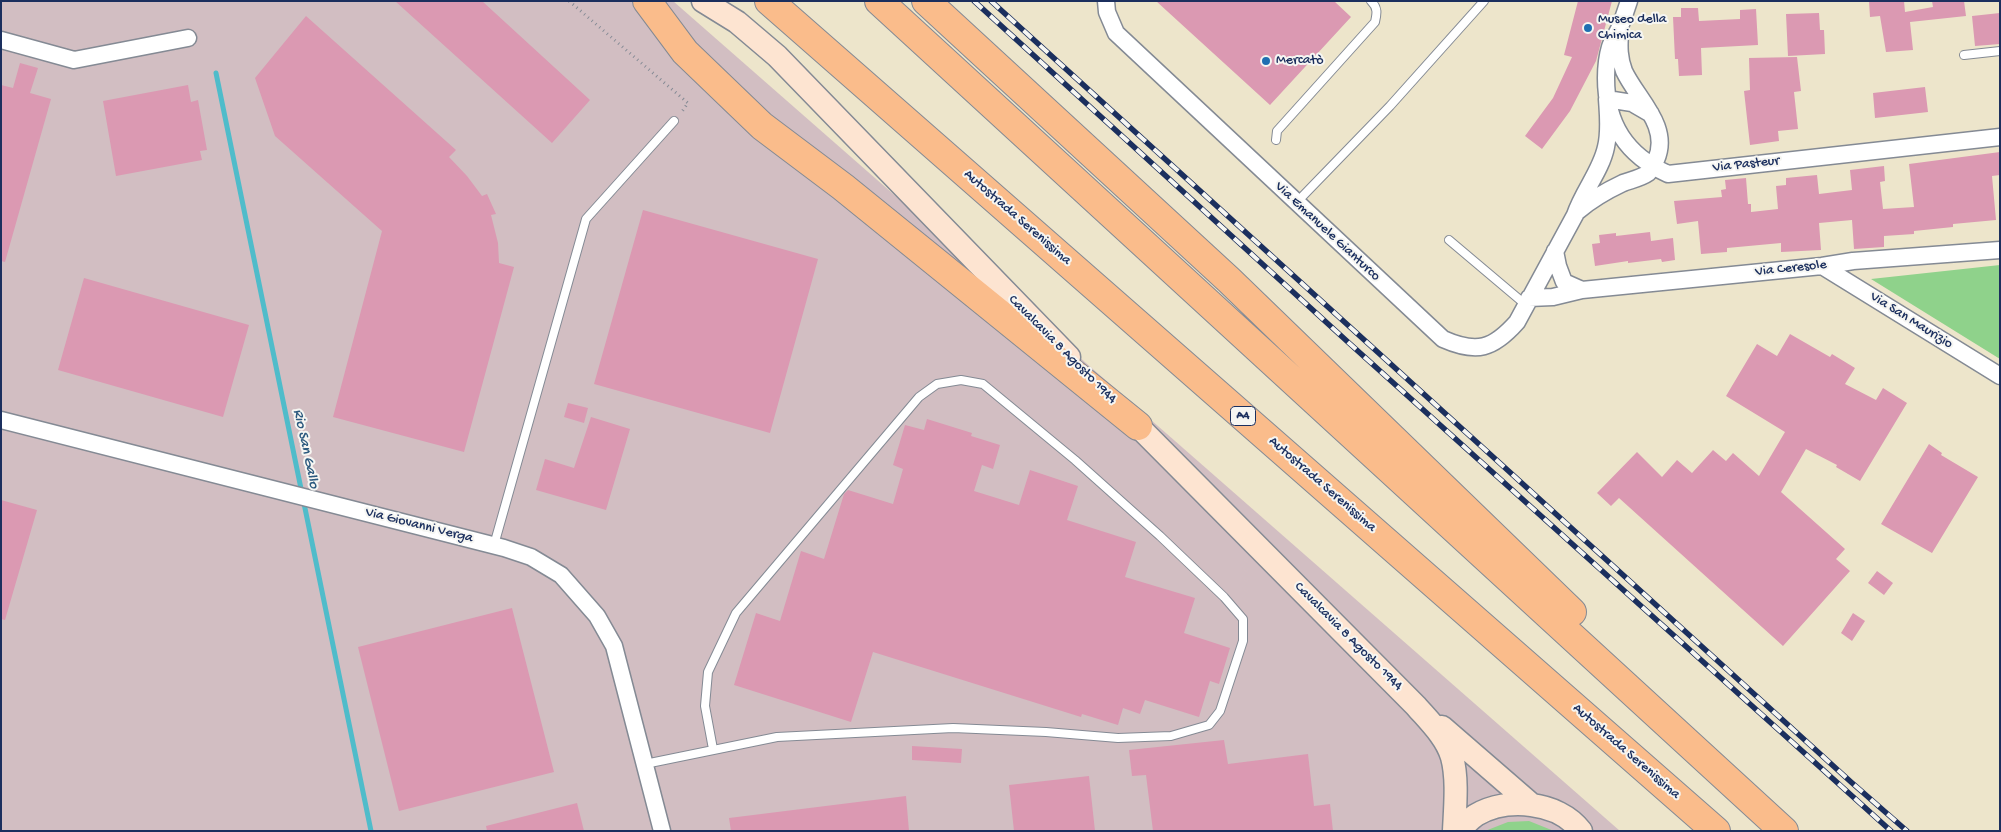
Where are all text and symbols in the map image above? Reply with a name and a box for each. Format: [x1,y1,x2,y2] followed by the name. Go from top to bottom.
[1598,12,1667,44] place label: Museo della Chimica
[1582,22,1594,34] marker: Museo della Chimica
[1276,53,1323,69] place label: Mercatò
[1260,55,1272,67] marker: Mercatò
[1712,153,1780,177] street label: Via Pasteur
[960,167,1074,269] street label: Autostrada Serenissima
[1271,179,1383,285] street label: Via Emanuele Gianturco
[1755,257,1827,281] street label: Via Ceresole
[1866,289,1956,353] street label: Via San Maurizio
[1004,292,1120,408] street label: Cavalcavia 8 Agosto 1944
[1230,406,1256,426] road number: A4
[288,408,322,490] water label: Rio San Gallo
[1265,434,1379,536] street label: Autostrada Serenissima
[363,505,475,547] street label: Via Giovanni Verga
[1290,579,1406,695] street label: Cavalcavia 8 Agosto 1944
[1569,701,1683,803] street label: Autostrada Serenissima

